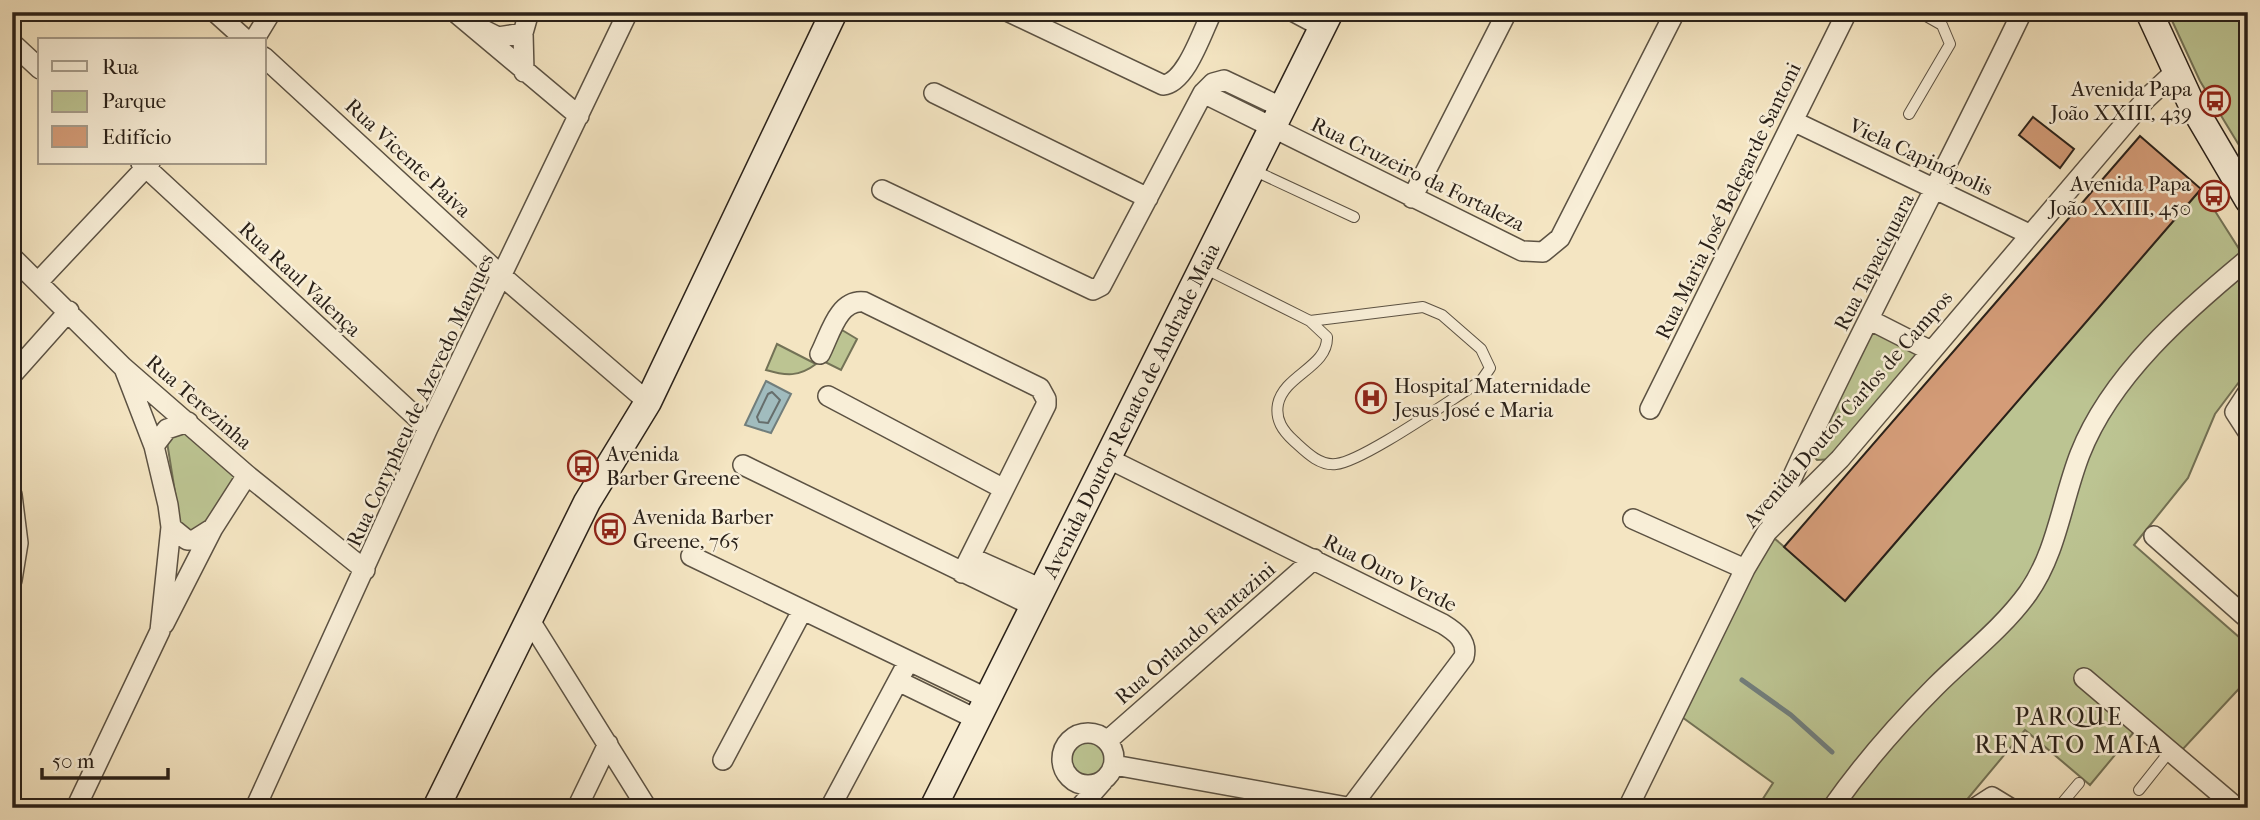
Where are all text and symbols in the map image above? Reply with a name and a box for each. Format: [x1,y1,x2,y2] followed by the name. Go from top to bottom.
[38,38,266,164] legend
[102,55,139,79] text: Rua
[1650,59,1806,343] street label: Rua Maria José Belegarde Santoni
[2048,77,2192,125] place label: Avenida Papa João XXIII, 439
[2198,84,2232,118] bus stop icon: Avenida Papa João XXIII, 439
[102,89,166,113] text: Parque
[340,94,476,222] street label: Rua Vicente Paiva
[1307,112,1529,236] street label: Rua Cruzeiro da Fortaleza
[1844,113,1997,201] street label: Viela Capinópolis
[102,125,171,149] text: Edifício
[2047,172,2191,220] place label: Avenida Papa João XXIII, 450
[2197,179,2231,213] bus stop icon: Avenida Papa João XXIII, 450
[1829,189,1919,335] street label: Rua Tapaciquara
[234,216,366,342] street label: Rua Raul Valença
[1037,239,1225,583] street label: Avenida Doutor Renato de Andrade Maia
[341,250,499,550] street label: Rua Corypheu de Azevedo Marques
[1738,286,1958,533] street label: Avenida Doutor Carlos de Campos
[141,350,257,455] street label: Rua Terezinha
[1392,374,1591,422] place label: Hospital Maternidade Jesus José e Maria
[1354,381,1388,415] hospital icon: Hospital Maternidade Jesus José e Maria
[605,442,740,490] place label: Avenida Barber Greene
[566,449,600,483] bus stop icon: Avenida Barber Greene
[632,505,773,553] place label: Avenida Barber Greene, 765
[593,512,627,546] bus stop icon: Avenida Barber Greene, 765
[1319,529,1461,617] street label: Rua Ouro Verde
[1110,557,1280,709] street label: Rua Orlando Fantazini
[1974,703,2164,759] district label: PARQUE RENATO MAIA
[42,736,168,780] scale bar
[52,749,95,773] text: 50 m

